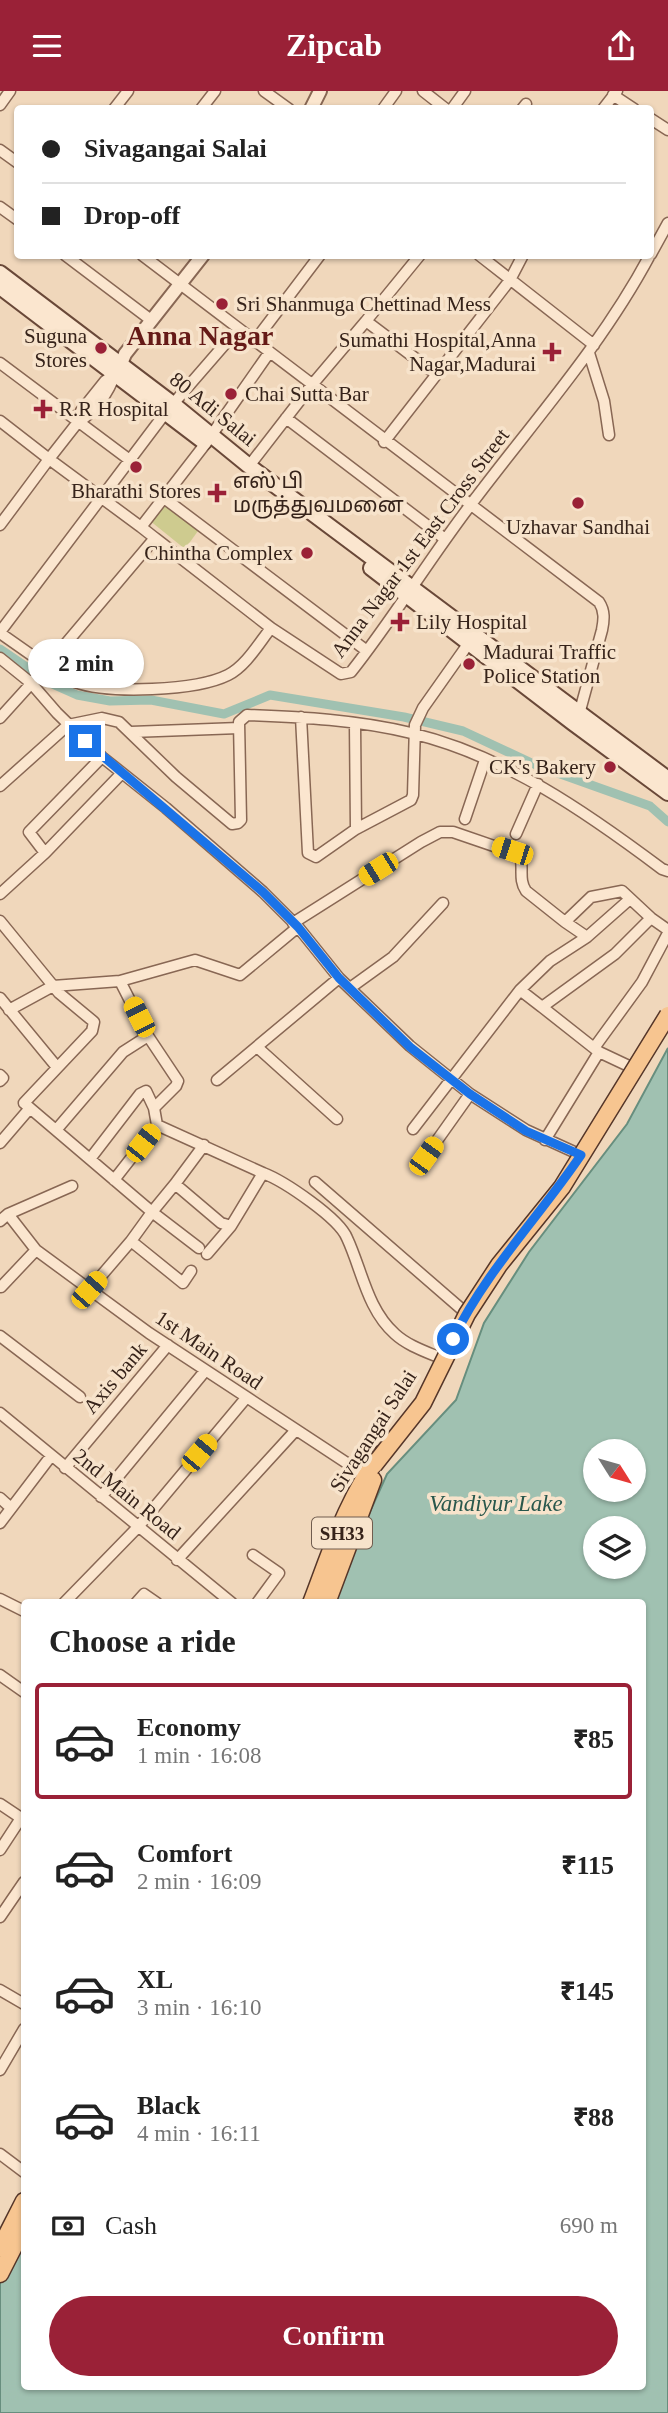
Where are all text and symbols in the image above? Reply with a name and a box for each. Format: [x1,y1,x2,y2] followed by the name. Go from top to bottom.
[28,27,66,65] icon: menu
[286,27,382,63] text: Zipcab
[602,27,640,65] icon: share
[84,134,267,163] text: Sivagangai Salai
[84,201,180,230] text: Drop-off
[236,292,491,316] place label: Sri Shanmuga Chettinad Mess
[214,296,230,312] marker: Sri Shanmuga Chettinad Mess
[126,320,274,351] district label: Anna Nagar
[24,324,88,372] place label: Suguna Stores
[339,328,537,376] place label: Sumathi Hospital,Anna Nagar,Madurai
[93,340,109,356] marker: Suguna Stores
[542,342,562,362] marker: Sumathi Hospital,Anna Nagar,Madurai
[165,367,261,451] street label: 80 Adi Salai
[245,382,369,406] place label: Chai Sutta Bar
[223,386,239,402] marker: Chai Sutta Bar
[59,397,169,421] place label: R.R Hospital
[33,399,53,419] marker: R.R Hospital
[326,424,514,662] street label: Anna Nagar 1st East Cross Street
[128,459,144,475] marker: Bharathi Stores
[233,469,404,519] place label: எஸ் பி மருத்துவமனை
[71,479,201,503] place label: Bharathi Stores
[207,483,227,503] marker: எஸ் பி மருத்துவமனை
[570,495,586,511] marker: Uzhavar Sandhai
[506,515,650,539] place label: Uzhavar Sandhai
[144,541,293,565] place label: Chintha Complex
[299,545,315,561] marker: Chintha Complex
[416,610,528,634] place label: Lily Hospital
[390,612,410,632] marker: Lily Hospital
[27,639,143,689] callout: 2 min
[483,640,616,688] place label: Madurai Traffic Police Station
[58,651,114,676] text: 2 min
[461,656,477,672] marker: Madurai Traffic Police Station
[69,725,101,757] route end
[489,755,596,779] place label: CK's Bakery
[602,759,618,775] marker: CK's Bakery
[489,835,536,867] car
[355,849,402,889] car
[121,994,158,1040] car
[122,1120,165,1166] car
[406,1133,447,1179] car
[68,1267,111,1313] car
[151,1305,267,1395] street label: 1st Main Road
[437,1323,469,1355] route start
[78,1337,152,1419] street label: Axis bank
[325,1365,421,1496] street label: Sivagangai Salai
[178,1430,221,1476] car
[583,1439,646,1501] north arrow
[583,1439,646,1579] map controls
[69,1444,186,1545] street label: 2nd Main Road
[429,1491,563,1516] water label: Vandiyur Lake
[583,1516,646,1579] button: layers
[312,1517,372,1549] road number: SH33
[49,1623,236,1659] text: Choose a ride
[53,1710,116,1773] icon: car
[137,1713,241,1742] text: Economy
[573,1725,614,1754] text: ₹85
[137,1743,262,1768] text: 1 min · 16:08
[53,1836,116,1899] icon: car
[137,1839,232,1868] text: Comfort
[562,1851,614,1880] text: ₹115
[137,1869,262,1894] text: 2 min · 16:09
[53,1962,116,2025] icon: car
[137,1965,173,1994] text: XL
[560,1977,614,2006] text: ₹145
[137,1995,262,2020] text: 3 min · 16:10
[53,2088,116,2151] icon: car
[137,2091,201,2120] text: Black
[573,2103,614,2132] text: ₹88
[137,2121,261,2146] text: 4 min · 16:11
[49,2207,87,2245] icon: cash
[105,2211,157,2240] text: Cash
[560,2213,618,2238] text: 690 m
[49,2296,618,2376] button: Confirm

